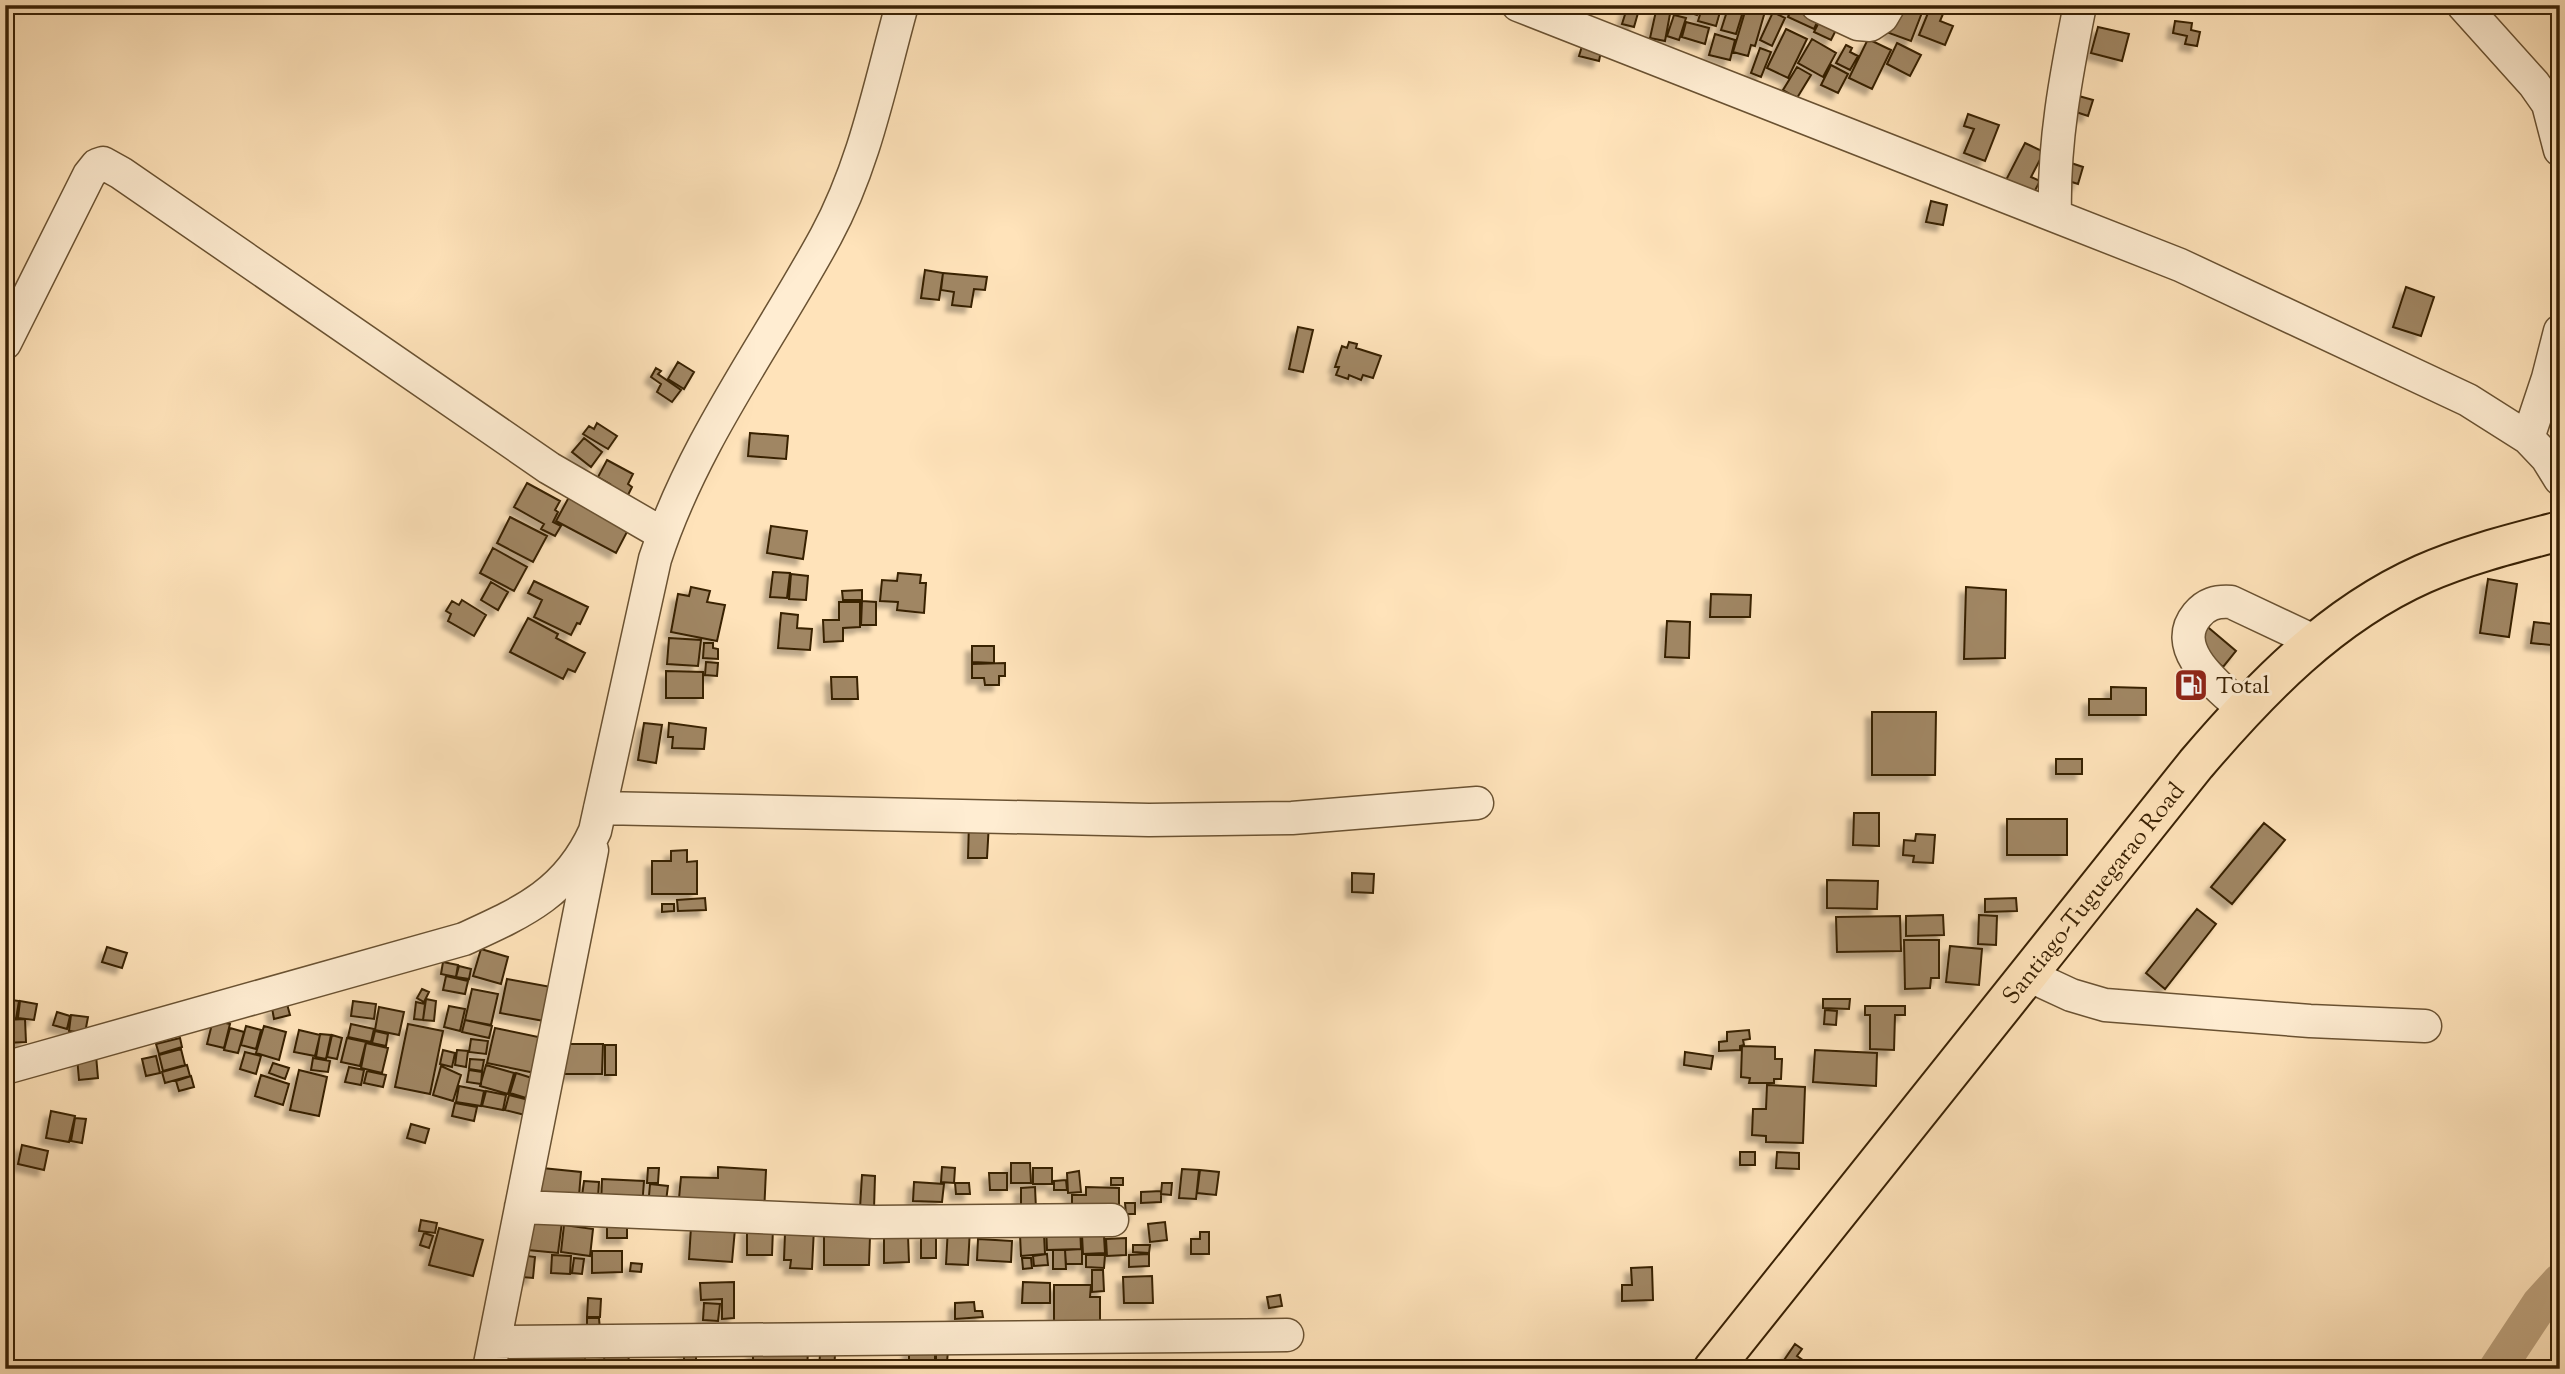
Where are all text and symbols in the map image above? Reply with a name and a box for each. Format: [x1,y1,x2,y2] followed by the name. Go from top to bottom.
[2172,666,2210,704] fuel station icon: Total
[2216,670,2270,704] place label: Total
[1995,776,2194,1013] street label: Santiago-Tuguegarao Road

